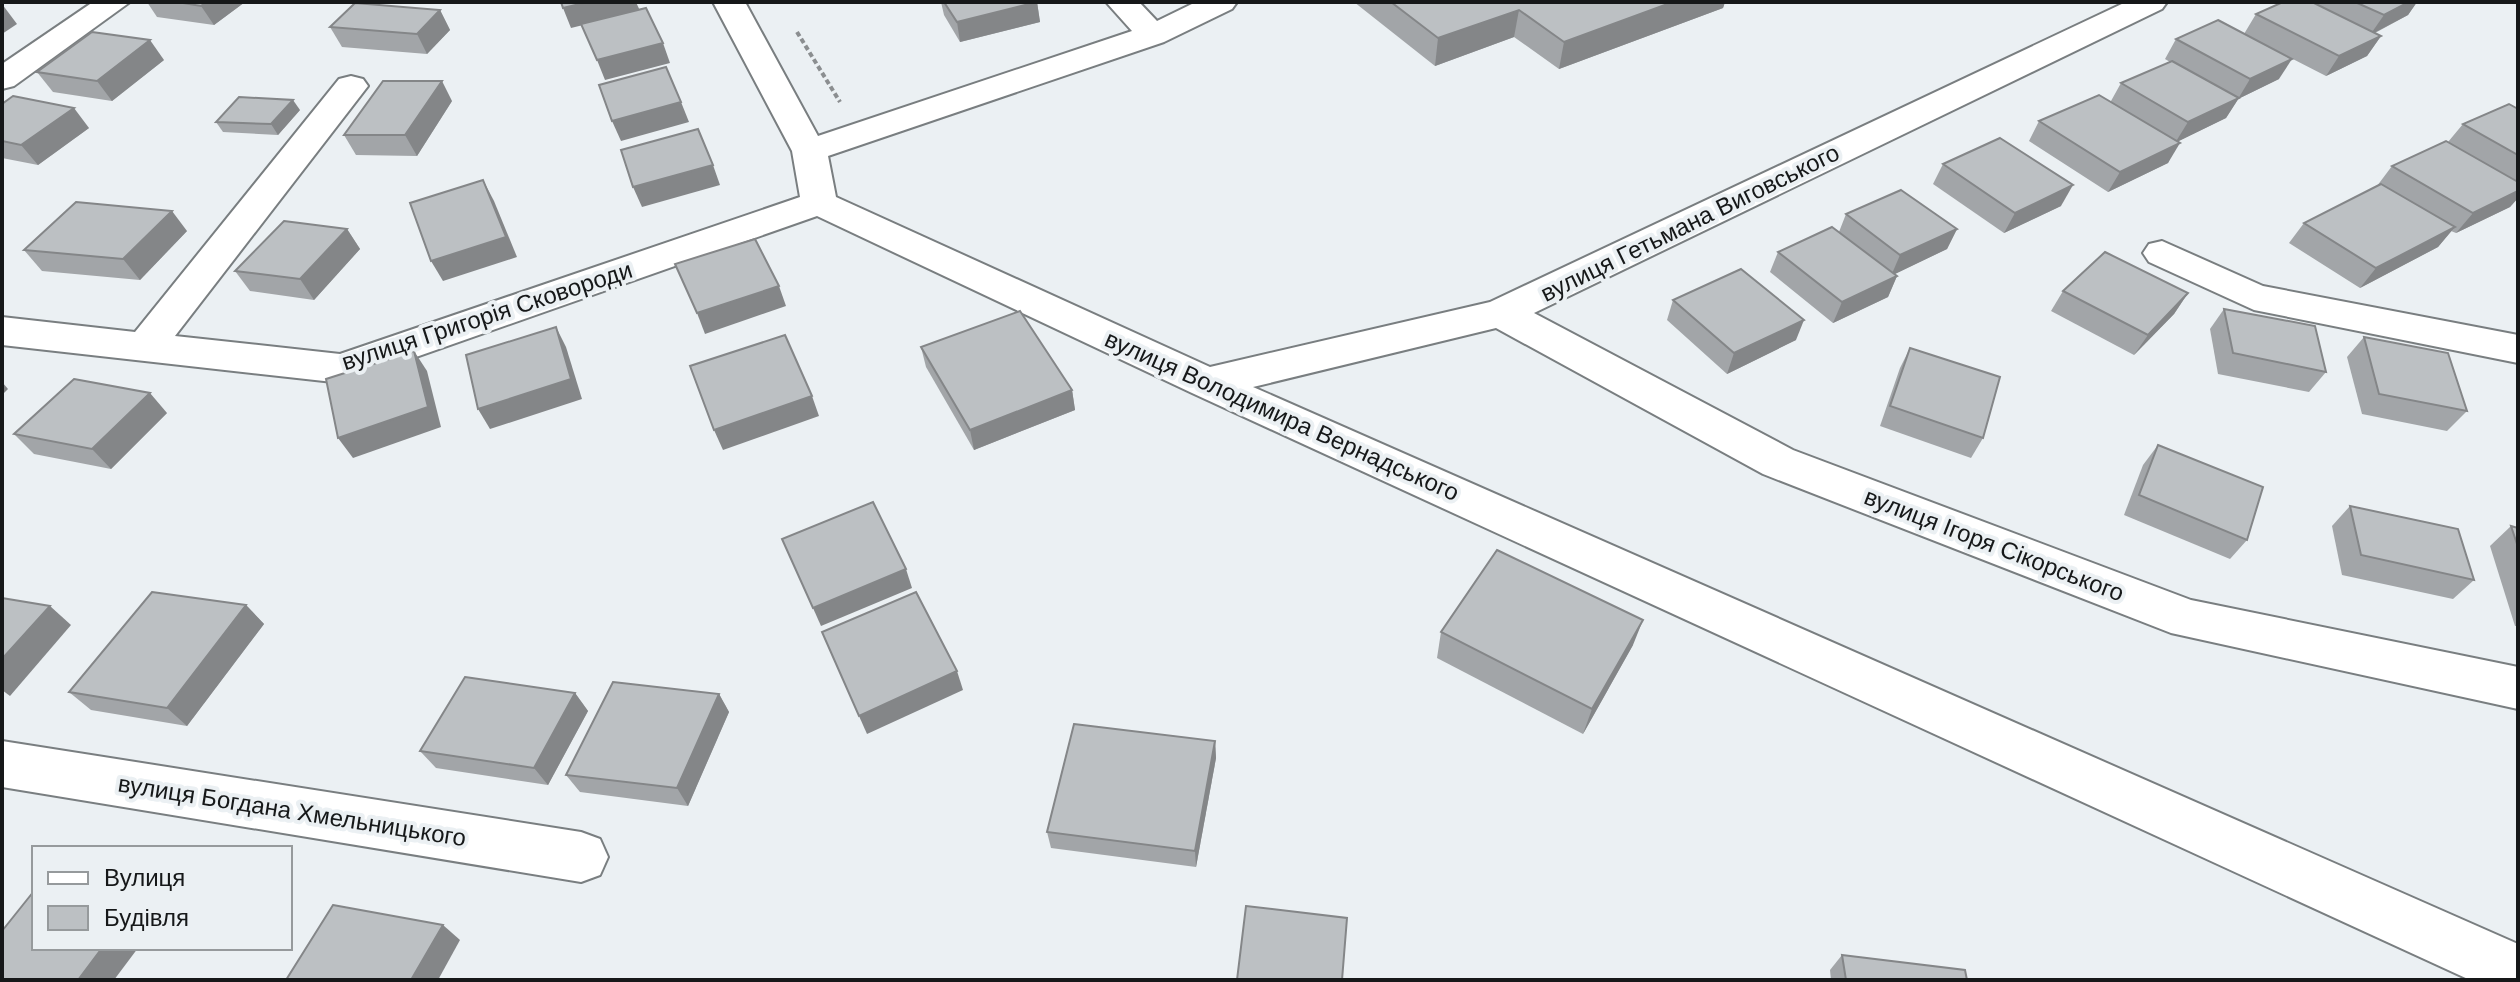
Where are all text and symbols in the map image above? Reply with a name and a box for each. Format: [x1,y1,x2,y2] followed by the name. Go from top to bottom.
[1536,138,1843,307] street label: вулиця Гетьмана Виговського
[338,256,635,375] street label: вулиця Григорія Сковороди
[1101,325,1463,506] street label: вулиця Володимира Вернадського
[1861,483,2128,607] street label: вулиця Ігоря Сікорського
[116,770,468,851] street label: вулиця Богдана Хмельницького
[32,846,292,950] legend
[104,864,185,891] text: Вулиця
[104,904,189,931] text: Будівля

